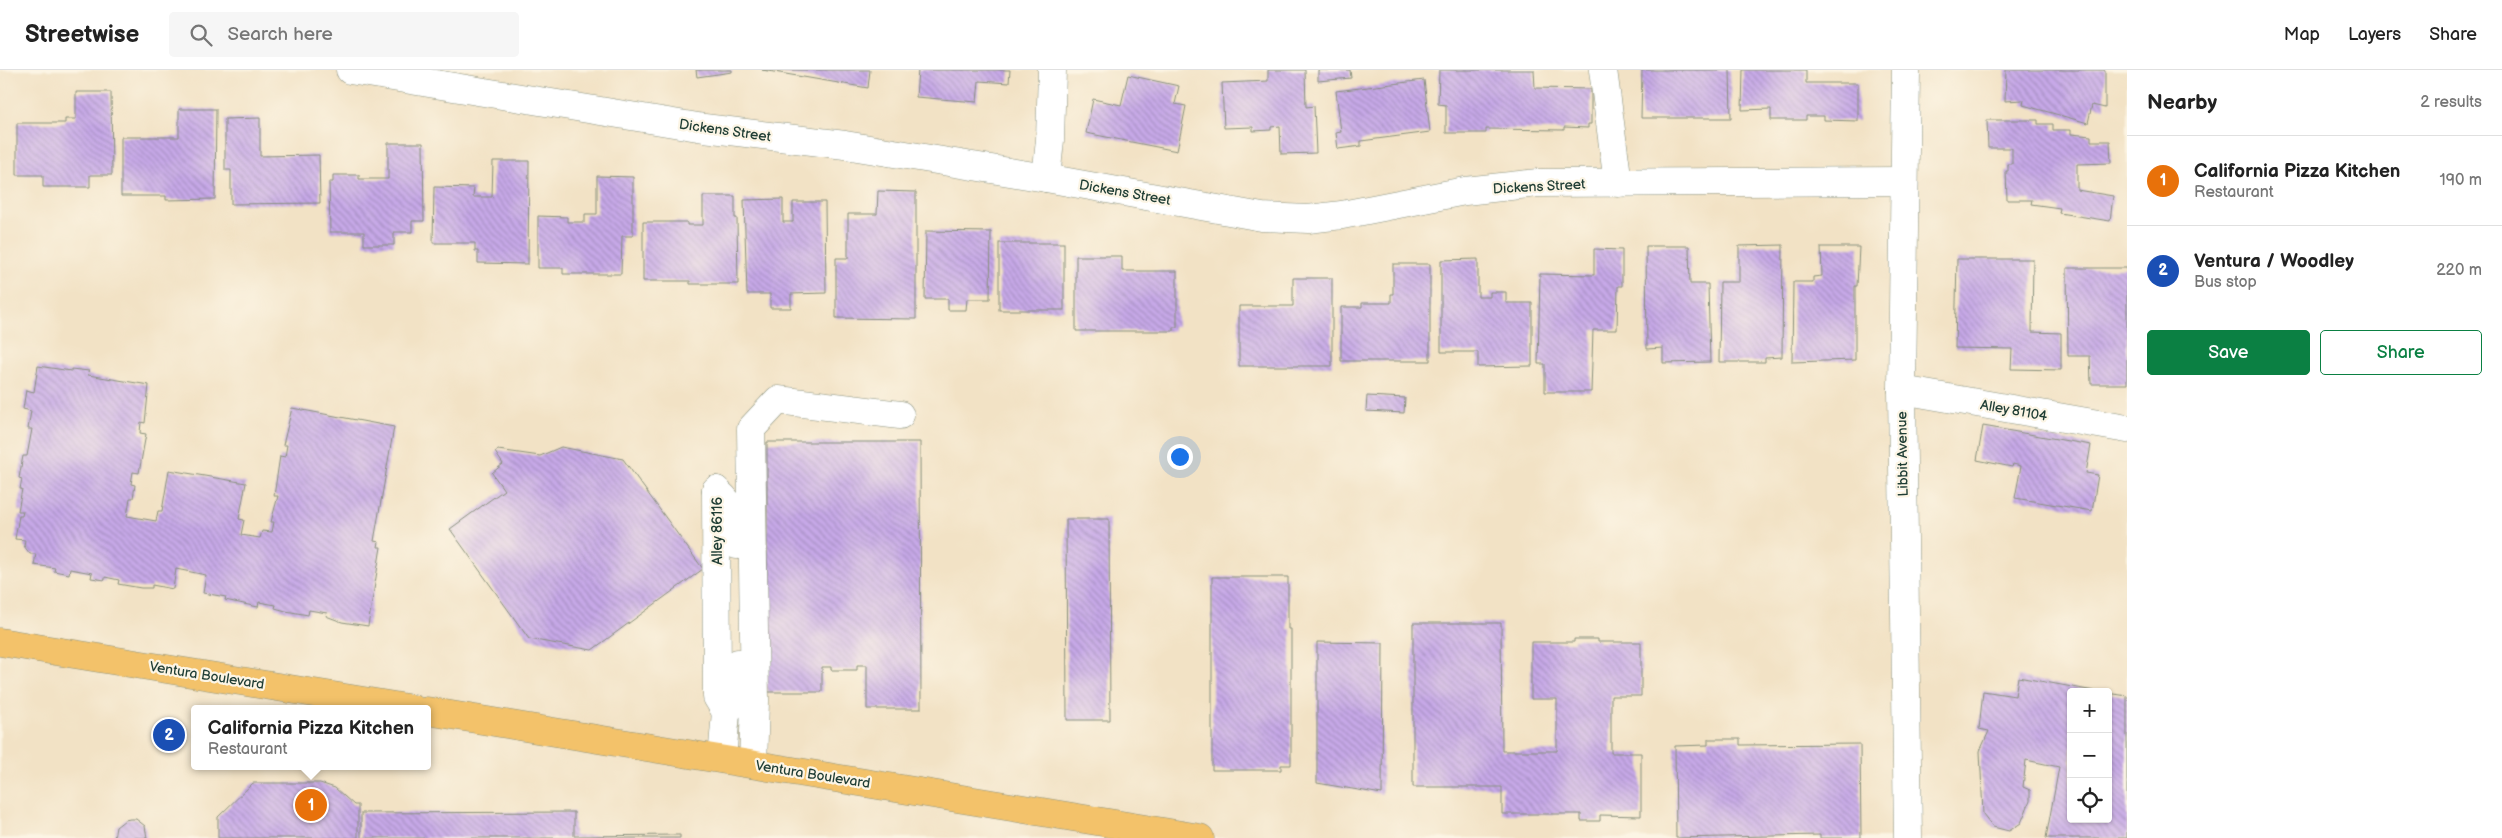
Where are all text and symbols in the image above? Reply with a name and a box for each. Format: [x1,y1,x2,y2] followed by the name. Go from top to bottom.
[169,12,519,57] search box
[25,20,139,49] text: Streetwise
[187,21,215,49] icon: search
[227,23,333,46] text: Search here
[2284,24,2320,45] text: Map
[2348,24,2401,45] text: Layers
[2429,24,2477,45] text: Share
[2147,90,2217,115] text: Nearby
[2420,93,2482,112] text: 2 results
[678,116,773,145] street label: Dickens Street
[2194,160,2400,183] text: California Pizza Kitchen
[2160,171,2166,190] text: 1
[2440,171,2482,190] text: 190 m
[1078,176,1173,209] street label: Dickens Street
[1492,176,1586,197] street label: Dickens Street
[2194,183,2274,202] text: Restaurant
[2194,250,2354,273] text: Ventura / Woodley
[2158,261,2168,280] text: 2
[2436,261,2482,280] text: 220 m
[2194,273,2257,292] text: Bus stop
[2147,330,2310,375] button: Save
[2320,330,2482,375] button: Share
[1979,396,2049,425] street label: Alley 81104
[1893,411,1912,497] street label: Libbit Avenue
[1167,444,1193,470] your location
[709,496,726,565] street label: Alley 86116
[148,658,266,693] street label: Ventura Boulevard
[2067,688,2112,823] map controls
[2067,688,2112,733] button: +
[191,705,431,770] popup
[153,716,185,754] pin: 2
[208,717,414,740] text: California Pizza Kitchen
[2067,733,2112,778] button: −
[208,740,287,759] text: Restaurant
[754,757,872,792] street label: Ventura Boulevard
[2067,778,2112,823] button: locate
[295,786,327,824] pin: 1

